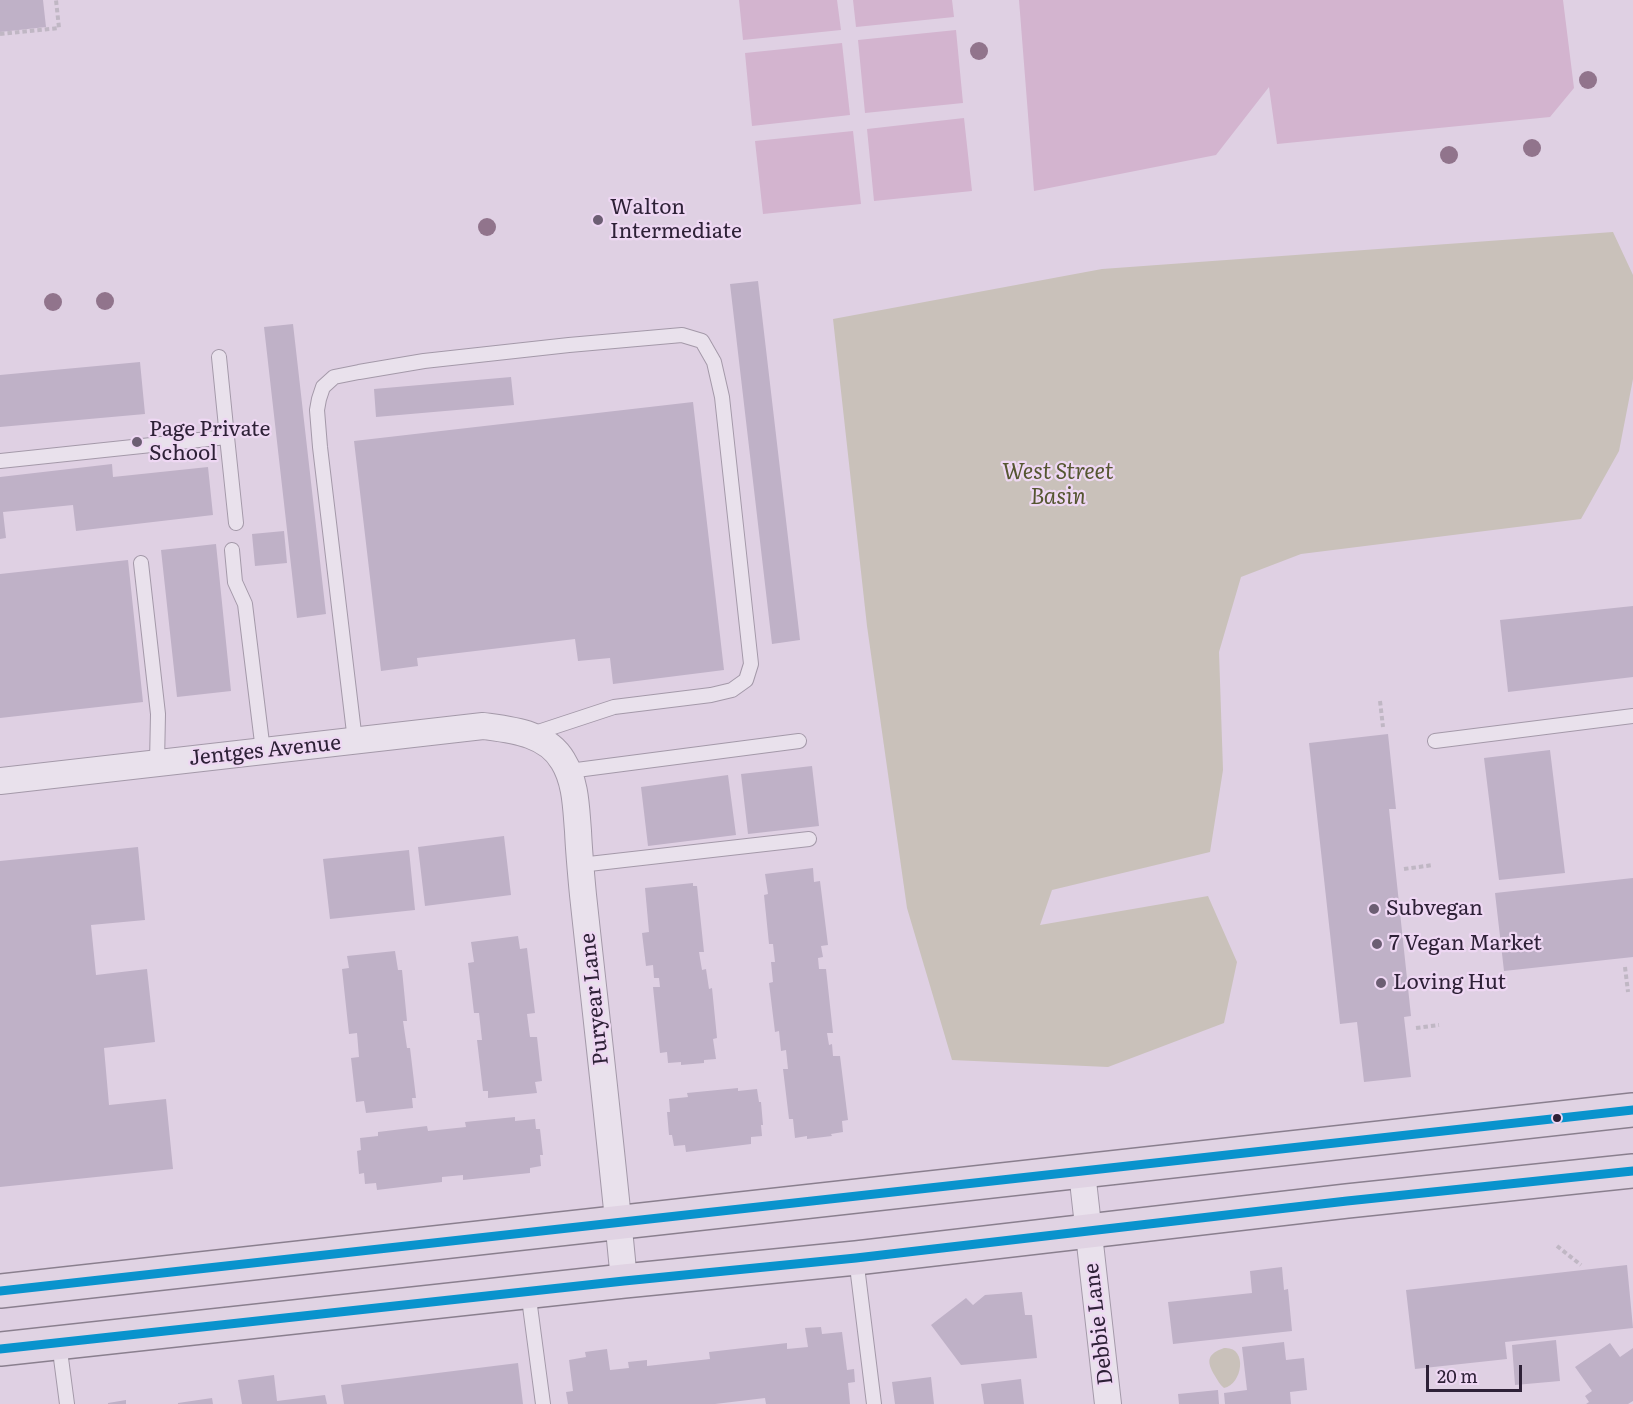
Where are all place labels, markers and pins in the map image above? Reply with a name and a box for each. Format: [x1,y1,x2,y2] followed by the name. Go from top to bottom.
[610,195,742,245] place label: Walton Intermediate
[591,213,605,227] marker: Walton Intermediate
[149,417,270,467] place label: Page Private School
[130,435,144,449] marker: Page Private School
[1386,896,1483,922] place label: Subvegan
[1367,902,1381,916] marker: Subvegan
[1389,931,1542,957] place label: 7 Vegan Market
[1370,937,1384,951] marker: 7 Vegan Market
[1393,970,1506,996] place label: Loving Hut
[1374,976,1388,990] marker: Loving Hut
[1551,1112,1563,1124] unlabelled marker

